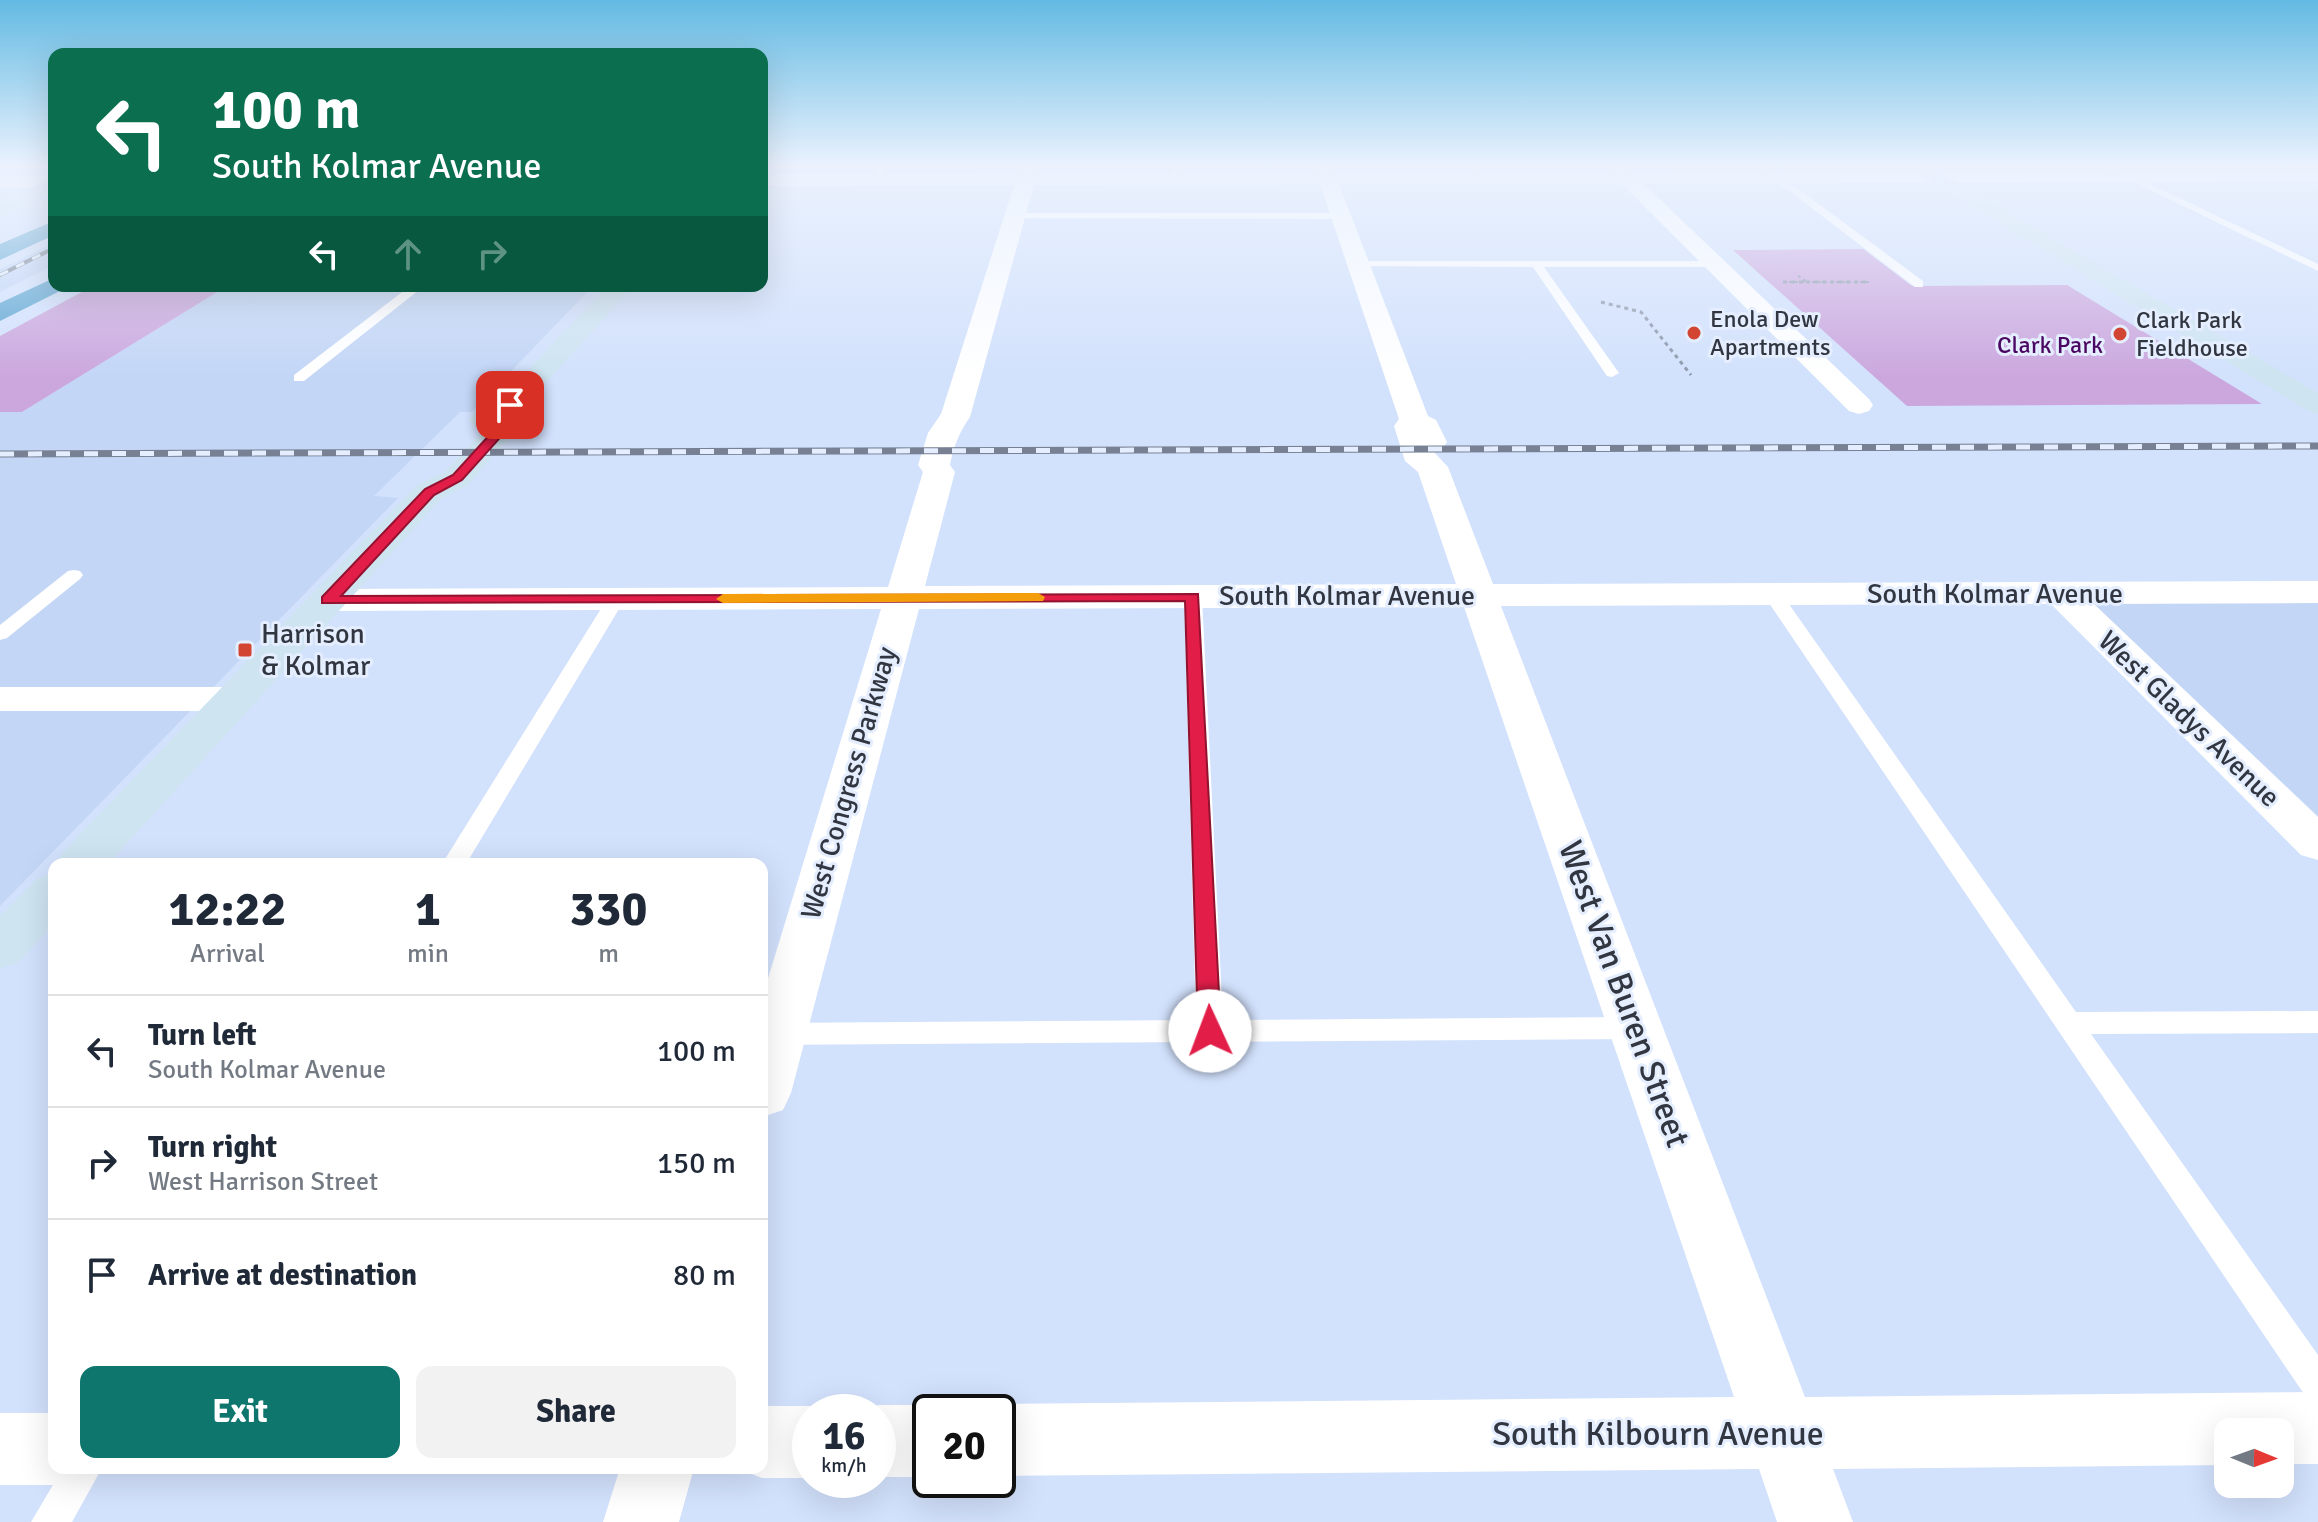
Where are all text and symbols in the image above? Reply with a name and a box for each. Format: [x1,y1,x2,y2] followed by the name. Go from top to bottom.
[212,75,360,144] text: 100 m
[80,80,184,184] icon: left
[212,144,541,189] text: South Kolmar Avenue
[302,232,346,276] icon: left
[386,232,430,276] icon: ahead
[470,232,514,276] icon: right
[1710,304,1830,362] place label: Enola Dew Apartments
[2136,305,2248,363] place label: Clark Park Fieldhouse
[1685,324,1703,342] marker: Enola Dew Apartments
[2111,325,2129,343] marker: Clark Park Fieldhouse
[1997,330,2103,360] park label: Clark Park
[476,371,544,439] pin
[488,383,532,427] icon: arrive
[1867,577,2123,611] street label: South Kolmar Avenue
[1219,579,1475,613] street label: South Kolmar Avenue
[261,617,371,683] place label: Harrison & Kolmar
[2091,624,2287,814] street label: West Gladys Avenue
[236,641,254,659] marker: Harrison & Kolmar
[794,643,904,923] street label: West Congress Parkway
[1549,835,1699,1153] street label: West Van Buren Street
[169,880,286,939] text: 12:22
[415,880,441,939] text: 1
[570,880,647,939] text: 330
[190,938,265,970] text: Arrival
[407,938,449,970] text: min
[598,938,619,970] text: m
[1168,989,1252,1073] position arrow
[148,1017,257,1054] text: Turn left
[80,1029,124,1073] icon: left
[657,1033,736,1070] text: 100 m
[148,1054,386,1086] text: South Kolmar Avenue
[148,1129,277,1166] text: Turn right
[80,1141,124,1185] icon: right
[657,1145,736,1182] text: 150 m
[148,1166,378,1198] text: West Harrison Street
[80,1253,124,1297] icon: arrive
[148,1257,417,1294] text: Arrive at destination
[673,1257,736,1294] text: 80 m
[80,1366,400,1458] button: Exit
[416,1366,736,1458] button: Share
[912,1394,1016,1498] speed limit sign: 20
[822,1411,866,1461] text: 16
[1492,1413,1824,1455] street label: South Kilbourn Avenue
[2214,1418,2294,1498] north arrow
[2214,1418,2294,1498] map controls
[821,1453,867,1478] text: km/h

